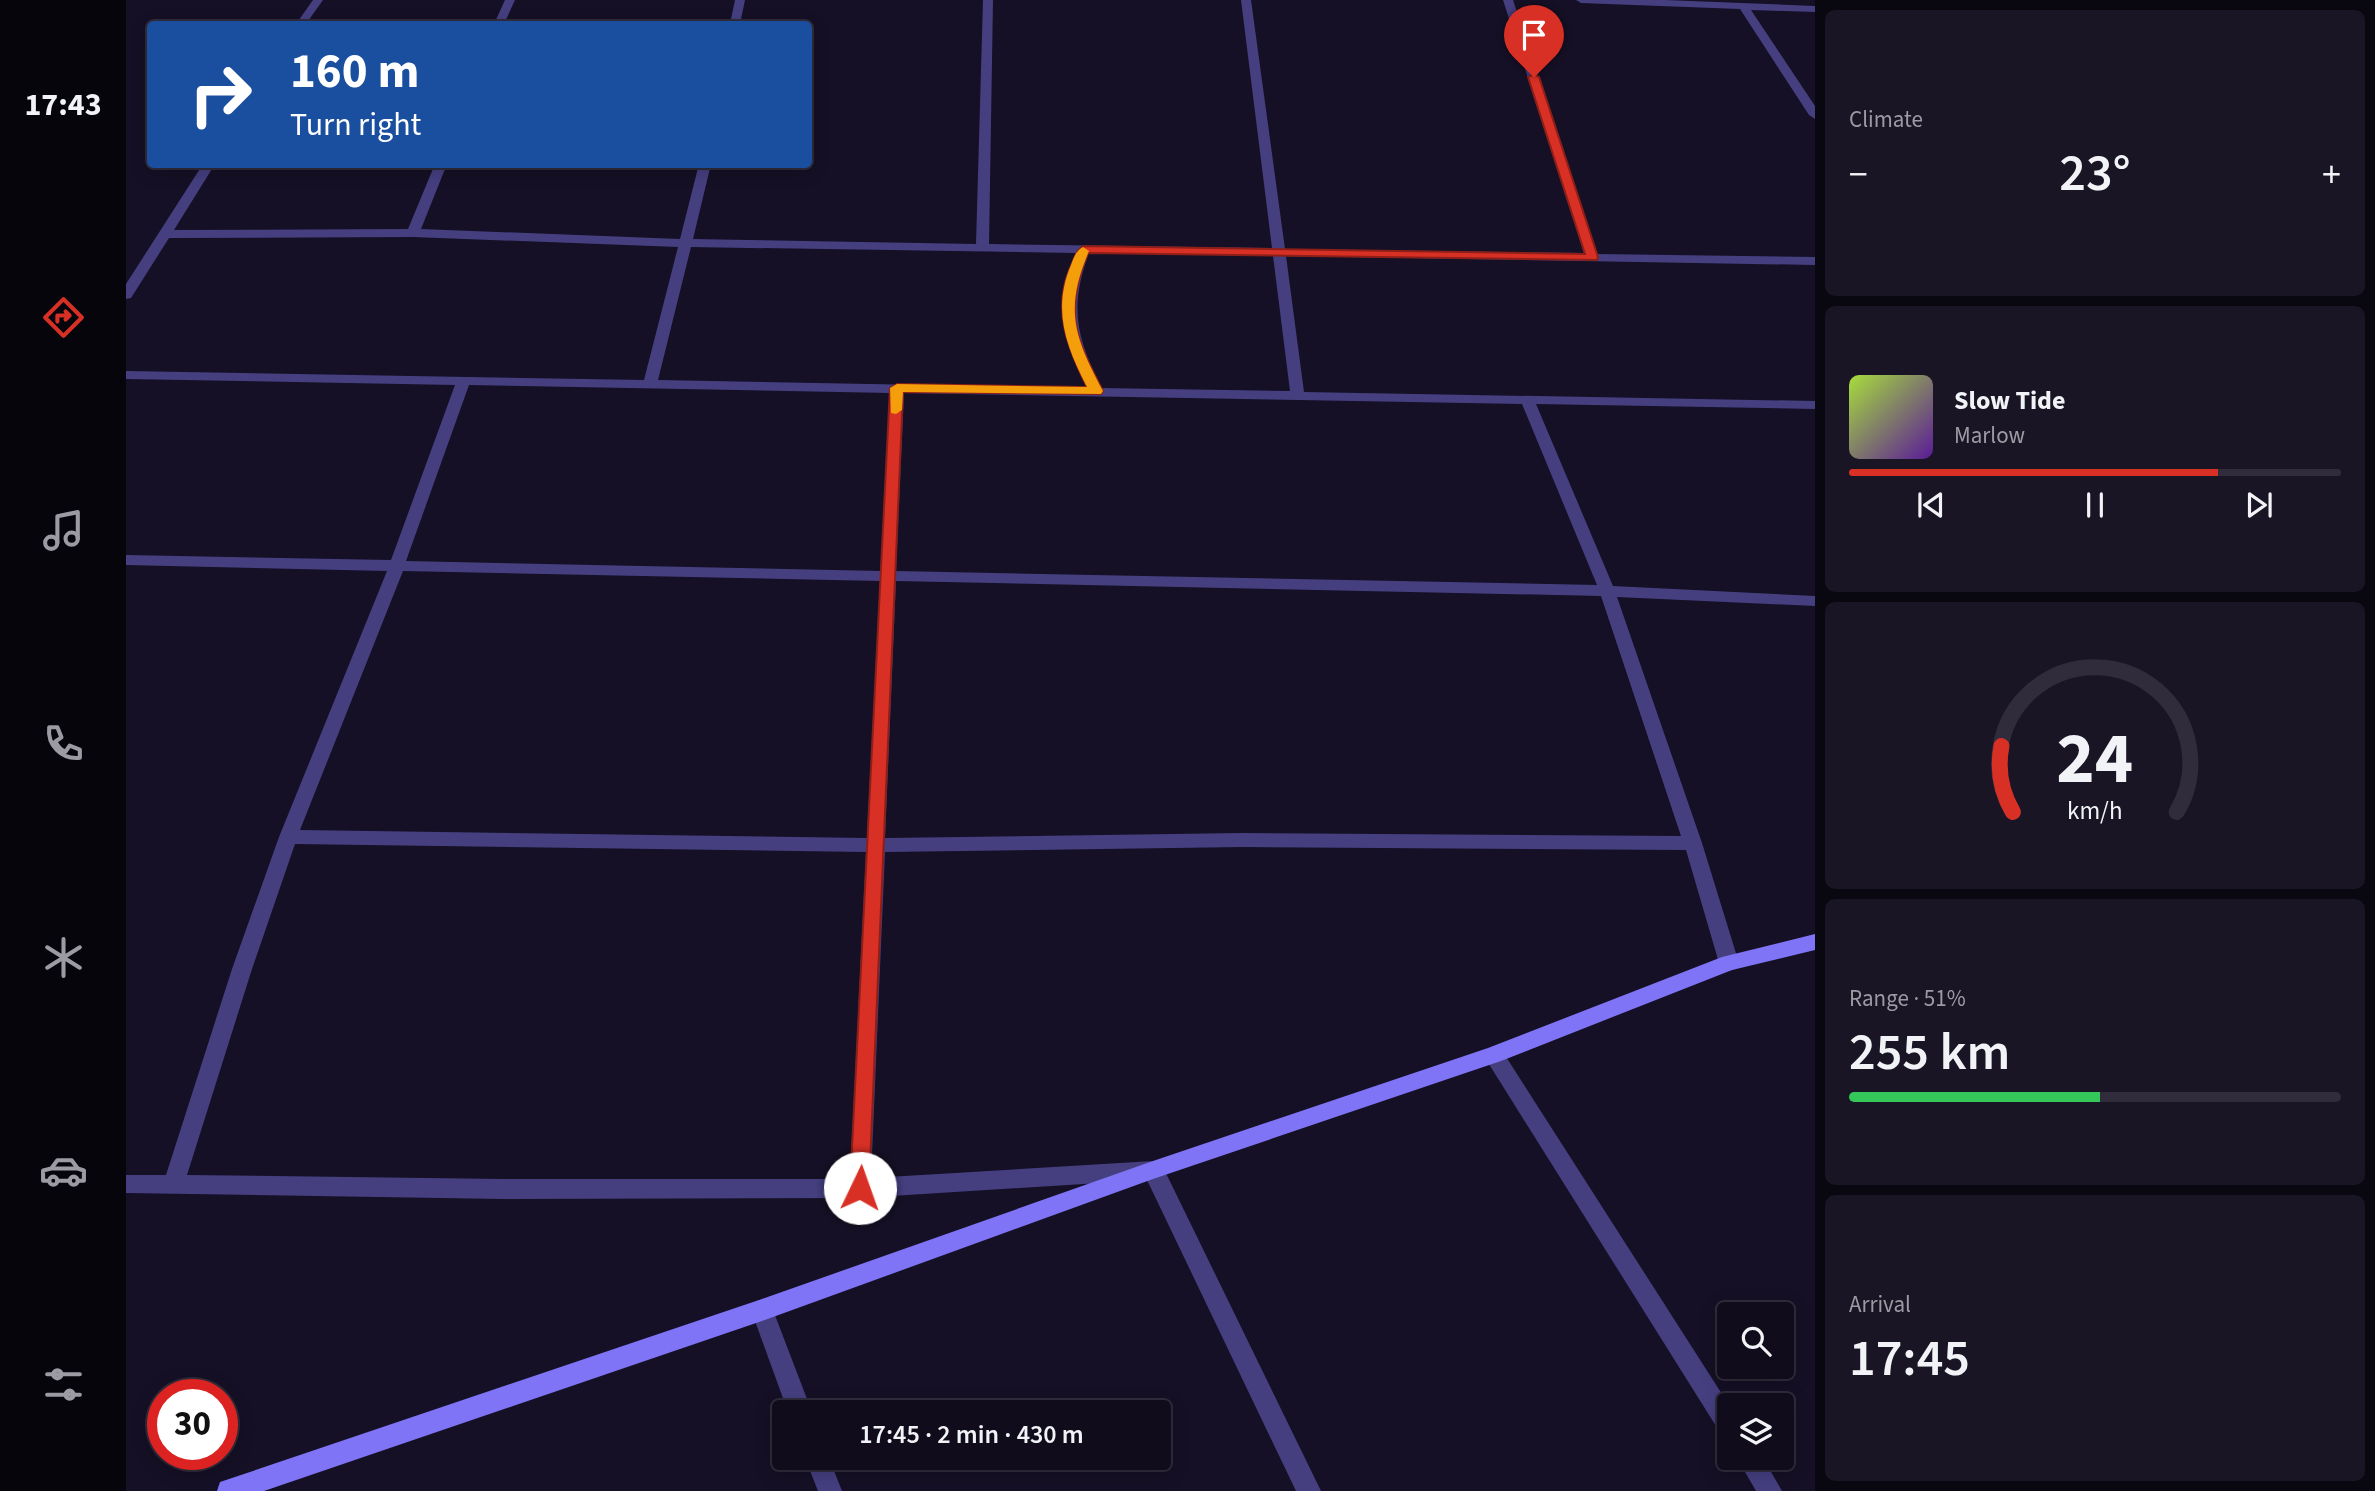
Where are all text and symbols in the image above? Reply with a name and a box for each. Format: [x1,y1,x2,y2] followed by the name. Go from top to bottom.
[1504,5,1564,77] pin
[1515,16,1553,54] icon: arrive
[290,37,419,107] text: 160 m
[175,49,266,140] icon: right
[24,82,102,128] text: 17:43
[290,102,421,148] text: Turn right
[1849,103,1923,136] text: Climate
[2059,137,2131,211] text: 23°
[1849,148,1868,202] text: −
[2322,148,2341,202] text: +
[39,293,88,342] icon: directions
[1954,382,2065,419] text: Slow Tide
[1954,419,2025,452] text: Marlow
[1912,486,1950,524] icon: previous
[2076,486,2114,524] icon: pause
[2240,486,2278,524] icon: next
[39,506,88,555] icon: music
[2057,707,2133,811] text: 24
[39,719,88,768] icon: phone
[2067,792,2123,828] text: km/h
[39,933,88,982] icon: climate
[1849,982,1966,1015] text: Range · 51%
[1849,1016,2010,1090] text: 255 km
[39,1146,88,1195] icon: car
[823,1151,897,1225] position arrow
[1849,1288,1911,1321] text: Arrival
[1717,1302,1794,1470] map controls
[1717,1302,1794,1379] button: search
[1849,1322,1970,1396] text: 17:45
[39,1360,88,1409] icon: filters
[147,1379,238,1470] speed limit sign: 30
[1717,1393,1794,1470] button: layers
[859,1416,1084,1453] text: 17:45 · 2 min · 430 m

